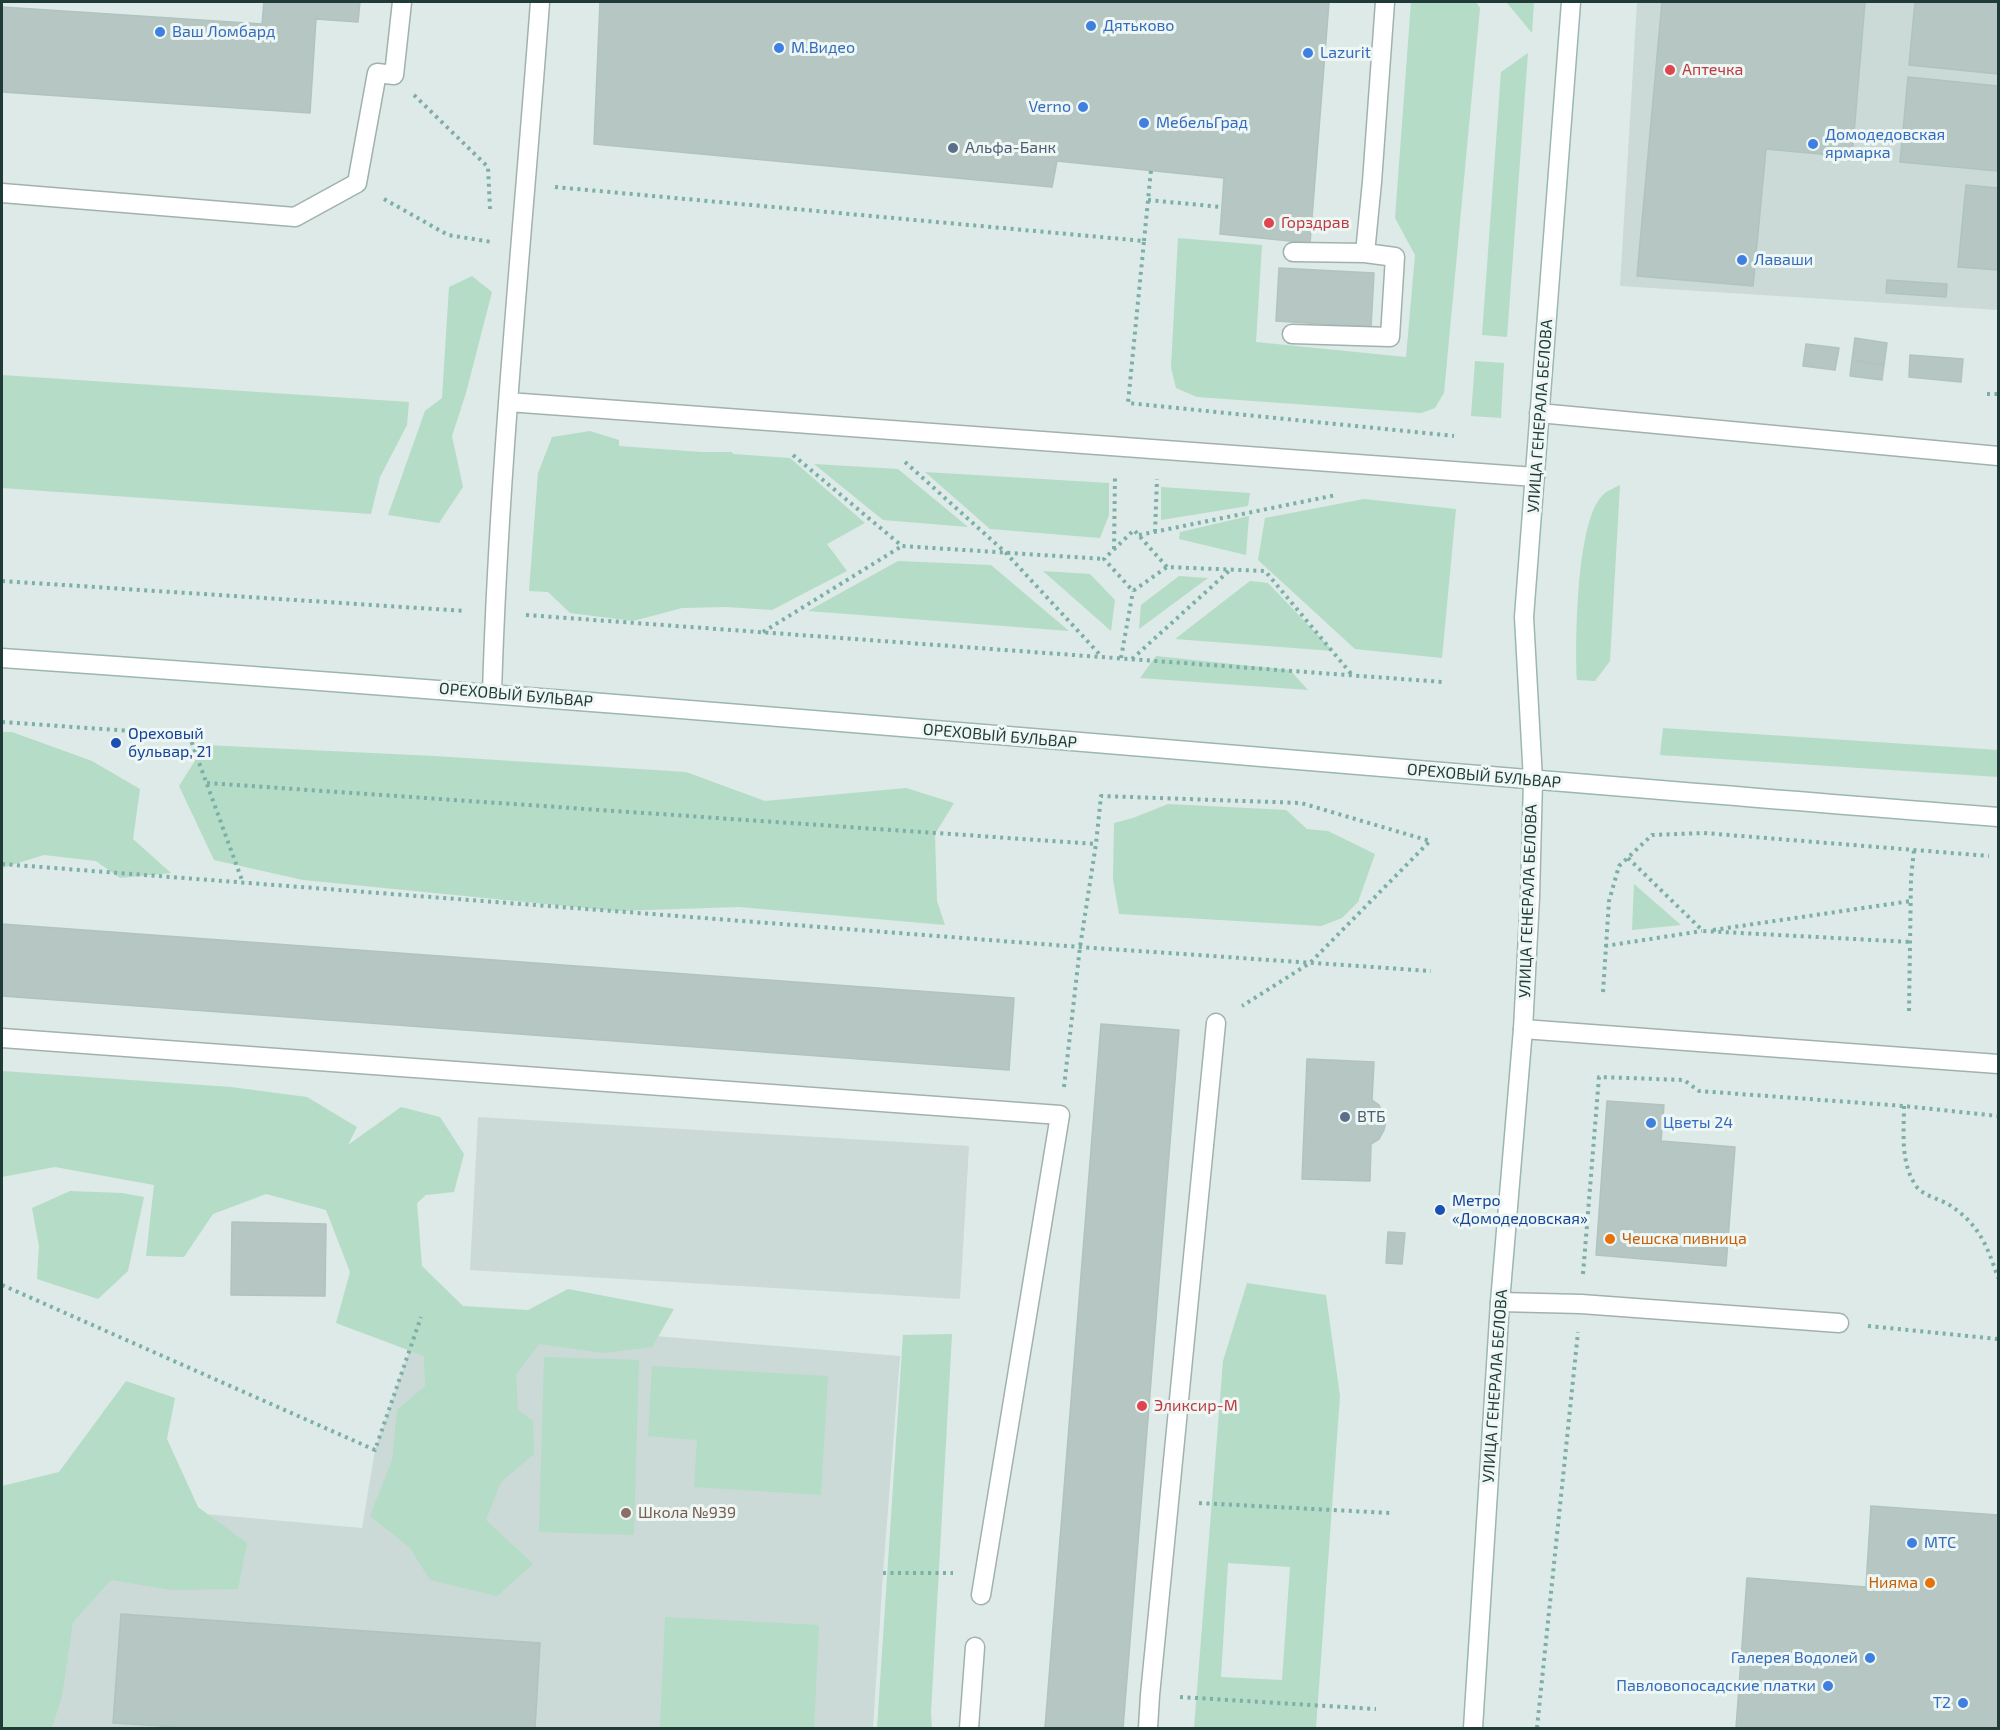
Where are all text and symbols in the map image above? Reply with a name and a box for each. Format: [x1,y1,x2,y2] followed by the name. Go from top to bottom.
[1103,16,1175,36] place label: Дятьково
[1084,19,1098,33] marker: Дятьково
[172,22,275,42] place label: Ваш Ломбард
[153,25,167,39] marker: Ваш Ломбард
[791,38,855,58] place label: М.Видео
[772,41,786,55] marker: М.Видео
[1320,43,1371,63] place label: Lazurit
[1301,46,1315,60] marker: Lazurit
[1682,60,1743,80] place label: Аптечка
[1663,63,1677,77] marker: Аптечка
[1028,97,1071,117] place label: Verno
[1076,100,1090,114] marker: Verno
[1156,113,1248,133] place label: МебельГрад
[1137,116,1151,130] marker: МебельГрад
[1825,125,1945,163] place label: Домодедовская ярмарка
[1806,137,1820,151] marker: Домодедовская ярмарка
[965,138,1056,158] place label: Альфа-Банк
[946,141,960,155] marker: Альфа-Банк
[1281,213,1350,233] place label: Горздрав
[1262,216,1276,230] marker: Горздрав
[1754,250,1813,270] place label: Лаваши
[1735,253,1749,267] marker: Лаваши
[1524,319,1556,513] street label: УЛИЦА ГЕНЕРАЛА БЕЛОВА
[438,679,594,711] street label: ОРЕХОВЫЙ БУЛЬВАР
[922,720,1078,752] street label: ОРЕХОВЫЙ БУЛЬВАР
[128,724,212,762] place label: Ореховый бульвар, 21
[109,736,123,750] marker: Ореховый бульвар, 21
[1406,760,1562,792] street label: ОРЕХОВЫЙ БУЛЬВАР
[1515,804,1541,998] street label: УЛИЦА ГЕНЕРАЛА БЕЛОВА
[1357,1107,1386,1127] place label: ВТБ
[1338,1110,1352,1124] marker: ВТБ
[1663,1113,1733,1133] place label: Цветы 24
[1644,1116,1658,1130] marker: Цветы 24
[1452,1191,1588,1229] place label: Метро «Домодедовская»
[1433,1203,1447,1217] marker: Метро «Домодедовская»
[1622,1229,1747,1249] place label: Чешска пивница
[1603,1232,1617,1246] marker: Чешска пивница
[1479,1289,1511,1483] street label: УЛИЦА ГЕНЕРАЛА БЕЛОВА
[1154,1396,1238,1416] place label: Эликсир-М
[1135,1399,1149,1413] marker: Эликсир-М
[638,1503,736,1523] place label: Школа №939
[619,1506,633,1520] marker: Школа №939
[1924,1533,1956,1553] place label: МТС
[1905,1536,1919,1550] marker: МТС
[1868,1573,1918,1593] place label: Нияма
[1923,1576,1937,1590] marker: Нияма
[1731,1648,1858,1668] place label: Галерея Водолей
[1863,1651,1877,1665] marker: Галерея Водолей
[1616,1676,1816,1696] place label: Павловопосадские платки
[1821,1679,1835,1693] marker: Павловопосадские платки
[1933,1693,1951,1713] place label: T2
[1956,1696,1970,1710] marker: T2

